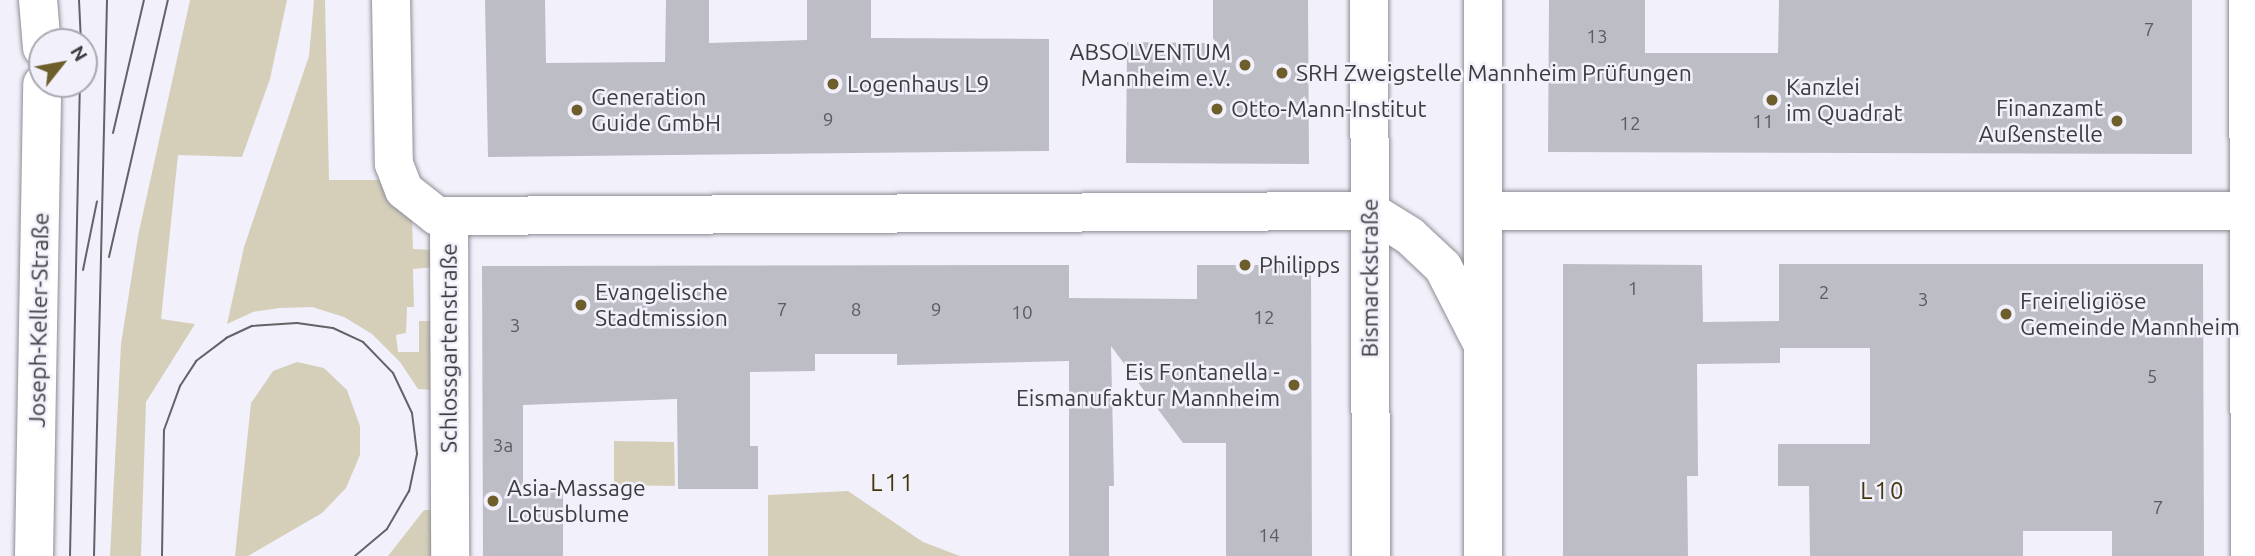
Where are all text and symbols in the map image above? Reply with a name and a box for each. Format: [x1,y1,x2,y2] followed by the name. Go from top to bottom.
[2144,19,2154,41] house number: 7
[1586,26,1608,48] house number: 13
[28,28,98,98] north arrow
[1069,38,1231,92] place label: ABSOLVENTUM Mannheim e.V.
[66,41,92,65] text: N
[1237,57,1253,73] marker: ABSOLVENTUM Mannheim e.V.
[1296,59,1692,87] place label: SRH Zweigstelle Mannheim Prüfungen
[1274,65,1290,81] marker: SRH Zweigstelle Mannheim Prüfungen
[847,70,989,98] place label: Logenhaus L9
[1786,73,1903,127] place label: Kanzlei im Quadrat
[825,76,841,92] marker: Logenhaus L9
[591,83,721,137] place label: Generation Guide GmbH
[1764,92,1780,108] marker: Kanzlei im Quadrat
[1979,94,2103,148] place label: Finanzamt Außenstelle
[1231,95,1427,123] place label: Otto-Mann-Institut
[1209,101,1225,117] marker: Otto-Mann-Institut
[569,102,585,118] marker: Generation Guide GmbH
[823,109,833,131] house number: 9
[1752,111,1774,133] house number: 11
[1619,113,1641,135] house number: 12
[2109,113,2125,129] marker: Finanzamt Außenstelle
[1356,199,1384,357] street label: Bismarckstraße
[23,212,55,428] street label: Joseph-Keller-Straße
[435,243,463,453] street label: Schlossgartenstraße
[1259,251,1340,279] place label: Philipps
[1237,257,1253,273] marker: Philipps
[595,278,728,332] place label: Evangelische Stadtmission
[1628,278,1638,300] house number: 1
[1819,282,1829,304] house number: 2
[2020,287,2240,341] place label: Freireligiöse Gemeinde Mannheim
[1918,289,1928,311] house number: 3
[573,297,589,313] marker: Evangelische Stadtmission
[777,299,787,321] house number: 7
[851,299,861,321] house number: 8
[931,299,941,321] house number: 9
[1011,302,1033,324] house number: 10
[1998,306,2014,322] marker: Freireligiöse Gemeinde Mannheim
[1253,307,1275,329] house number: 12
[510,315,520,337] house number: 3
[1016,358,1280,412] place label: Eis Fontanella - Eismanufaktur Mannheim
[2147,366,2157,388] house number: 5
[1286,377,1302,393] marker: Eis Fontanella - Eismanufaktur Mannheim
[493,435,513,457] house number: 3a
[871,469,915,497] district label: L11
[507,474,646,528] place label: Asia-Massage Lotusblume
[1861,477,1905,505] district label: L10
[485,493,501,509] marker: Asia-Massage Lotusblume
[2153,497,2163,519] house number: 7
[1258,525,1280,547] house number: 14

